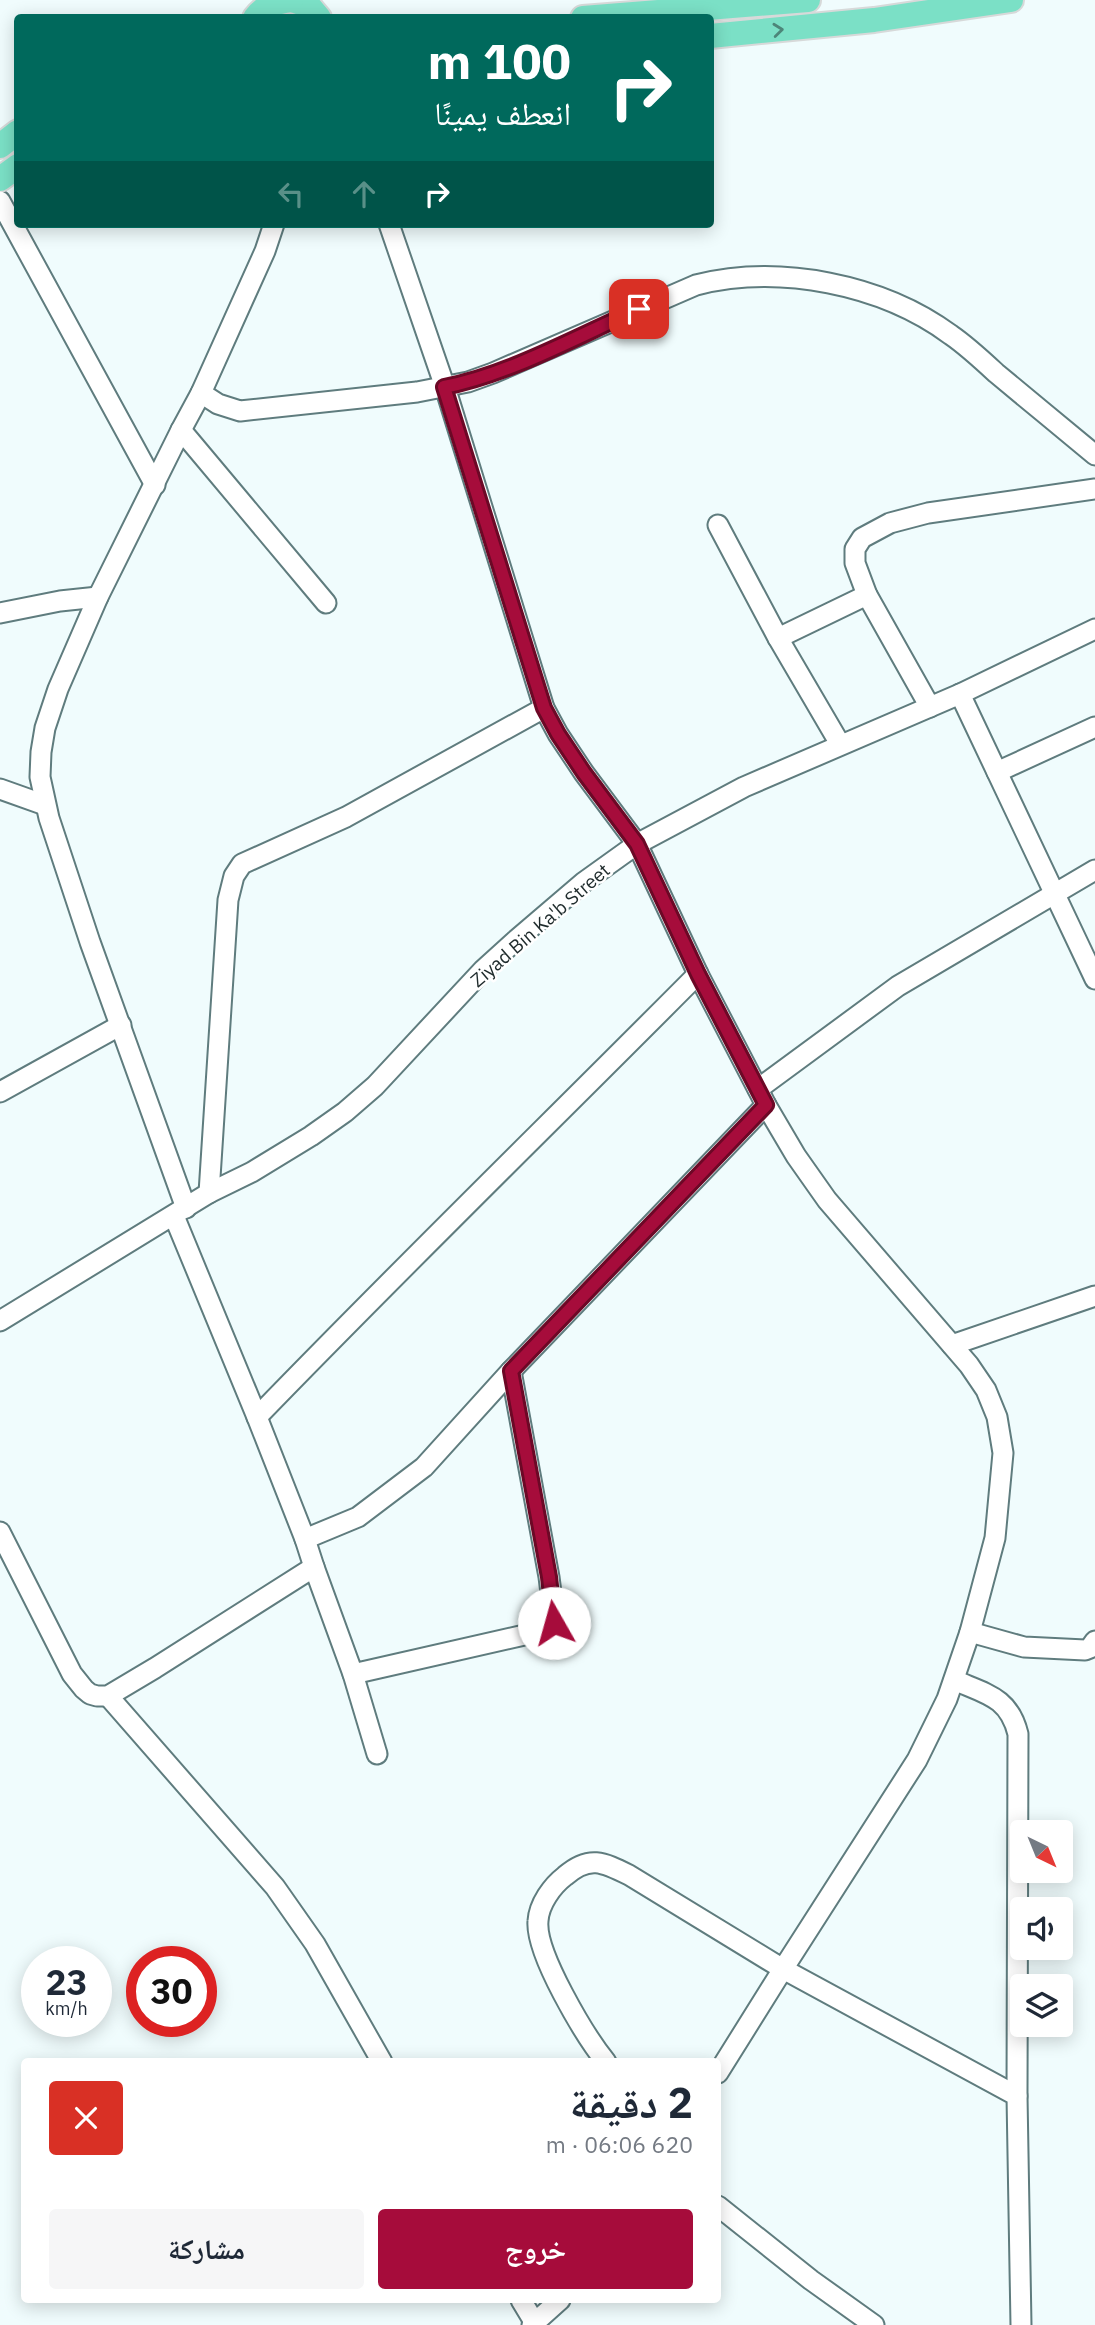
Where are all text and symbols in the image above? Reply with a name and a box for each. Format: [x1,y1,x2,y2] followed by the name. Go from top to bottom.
[773,23,784,38] one-way arrow
[427,29,571,92] text: 100 m
[595,42,686,133] icon: right
[434,92,571,134] text: انعطف يمينًا
[272,175,310,213] icon: left
[345,175,383,213] icon: ahead
[418,175,456,213] icon: right
[609,279,669,339] pin
[620,290,658,328] icon: arrive
[465,858,615,992] street label: Ziyad Bin Ka'b Street
[517,1586,591,1660] position arrow
[1010,1820,1073,1883] north arrow
[1010,1820,1073,2037] map controls
[1010,1897,1073,1960] button: sound
[126,1946,217,2037] speed limit sign: 30
[45,1959,88,2005] text: 23
[1010,1974,1073,2037] button: layers
[45,1997,88,2020] text: km/h
[570,2075,693,2130] text: 2 دقيقة
[49,2081,123,2155] button: close
[546,2129,693,2159] text: 620 m · 06:06
[49,2209,364,2289] button: مشاركة
[378,2209,693,2289] button: خروج

